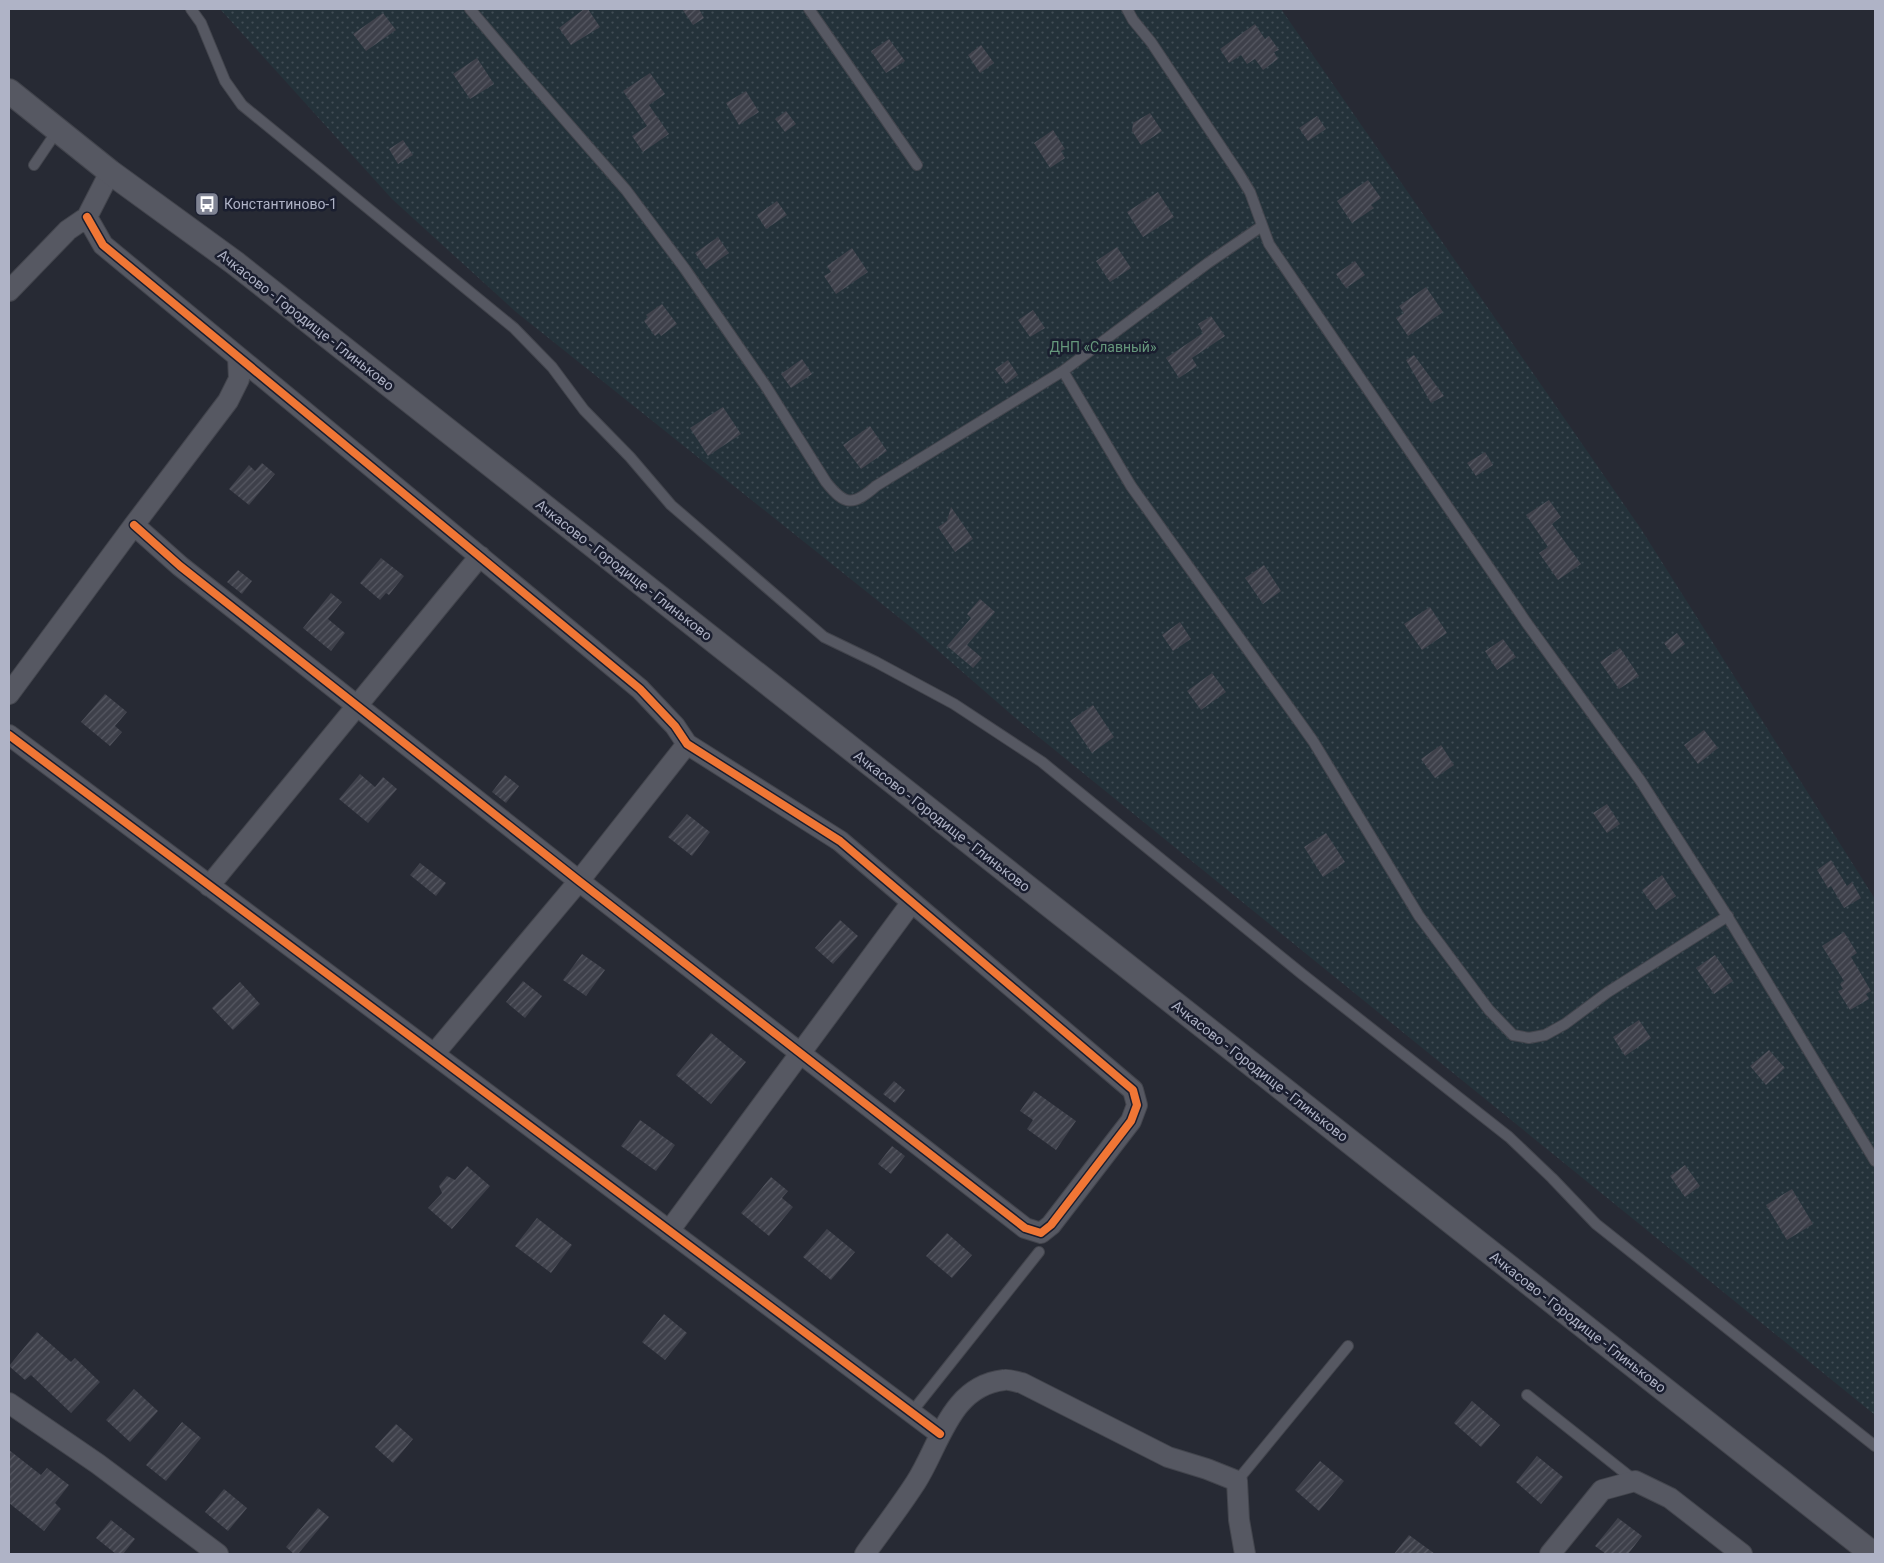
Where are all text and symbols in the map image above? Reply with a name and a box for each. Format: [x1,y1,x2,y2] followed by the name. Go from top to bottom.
[194,191,220,217] bus stop icon: Константиново-1
[224,196,337,212] place label: Константиново-1
[215,246,397,394] street label: Ачкасово - Городище - Глиньково
[1050,339,1157,355] park label: ДНП «Славный»
[533,496,715,644] street label: Ачкасово - Городище - Глиньково
[851,747,1033,895] street label: Ачкасово - Городище - Глиньково
[1169,997,1351,1145] street label: Ачкасово - Городище - Глиньково
[1487,1248,1669,1396] street label: Ачкасово - Городище - Глиньково

